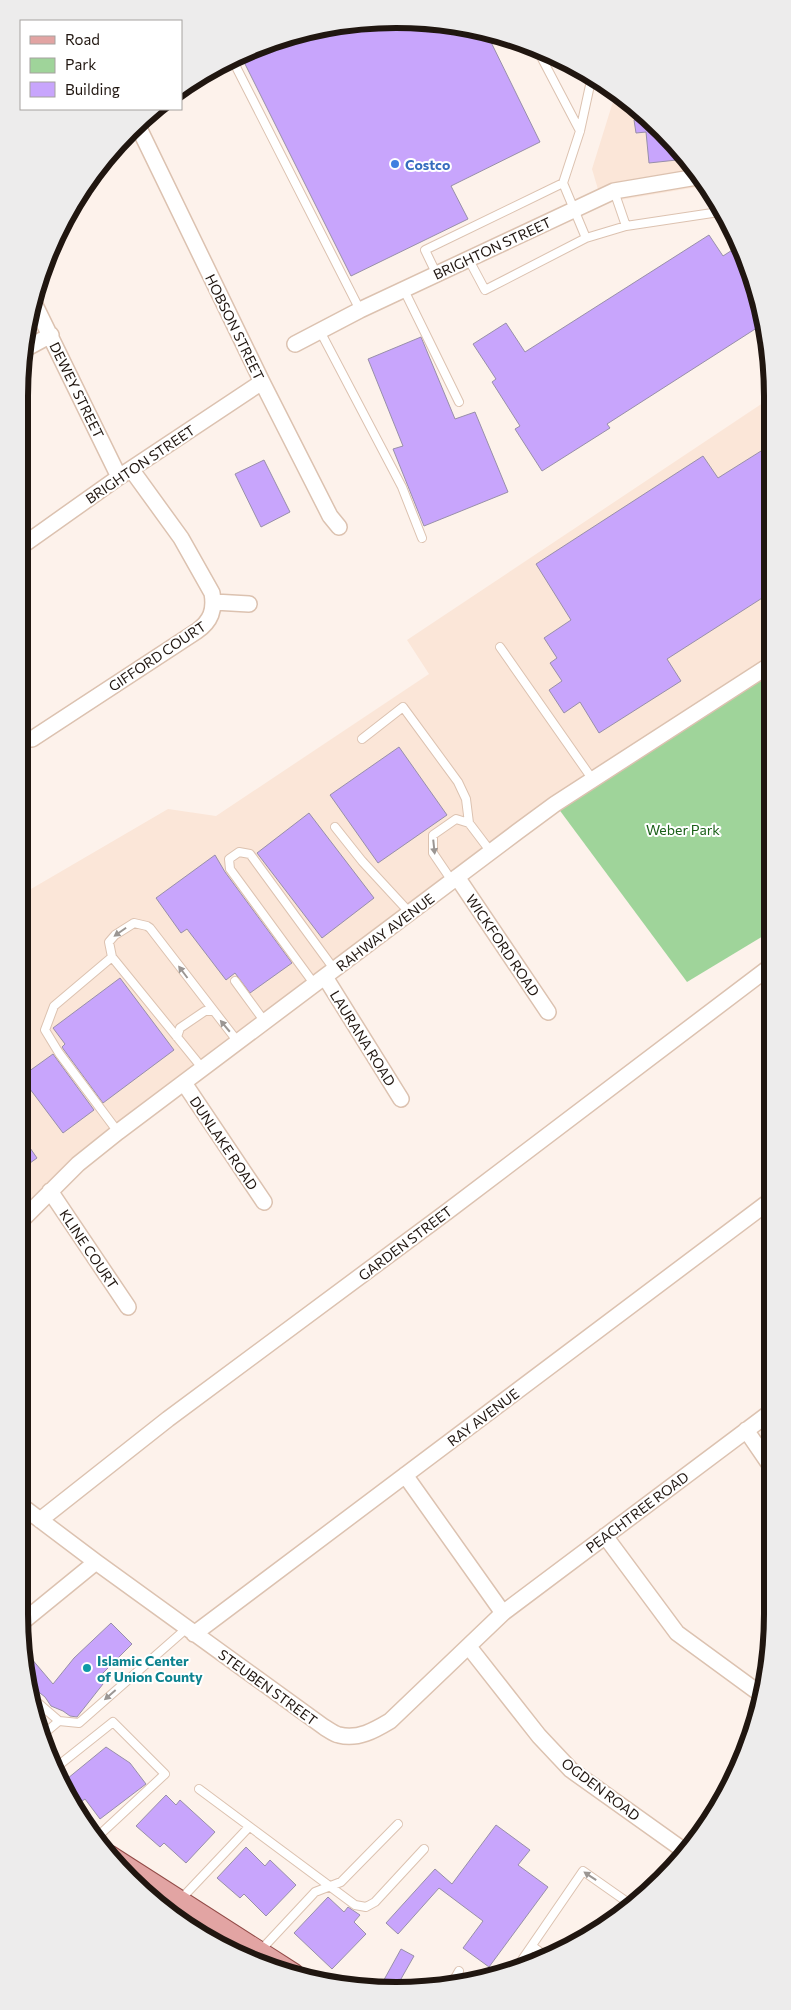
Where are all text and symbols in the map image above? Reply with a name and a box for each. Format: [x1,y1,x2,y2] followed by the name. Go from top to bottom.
[20,20,182,110] legend
[65,30,100,48] text: Road
[65,55,96,73] text: Park
[65,80,120,98] text: Building
[405,156,450,173] place label: Costco
[389,158,401,170] marker: Costco
[430,213,554,283] street label: BRIGHTON STREET
[202,271,268,383] street label: HOBSON STREET
[46,339,108,441] street label: DEWEY STREET
[82,421,198,507] street label: BRIGHTON STREET
[105,617,209,695] street label: GIFFORD COURT
[646,821,720,838] park label: Weber Park
[430,839,438,855] one-way arrow
[332,889,438,975] street label: RAHWAY AVENUE
[463,891,543,999] street label: WICKFORD ROAD
[114,927,127,938] one-way arrow
[178,965,188,979] one-way arrow
[327,987,399,1089] street label: LAURANA ROAD
[220,1020,231,1033] one-way arrow
[186,1093,262,1193] street label: DUNLAKE ROAD
[355,1202,455,1284] street label: GARDEN STREET
[56,1206,122,1292] street label: KLINE COURT
[444,1385,522,1449] street label: RAY AVENUE
[582,1468,692,1556] street label: PEACHTREE ROAD
[215,1645,321,1729] street label: STEUBEN STREET
[97,1652,203,1685] place label: Islamic Center of Union County
[81,1662,93,1674] marker: Islamic Center of Union County
[104,1690,117,1701] one-way arrow
[558,1754,644,1824] street label: OGDEN ROAD
[583,1871,597,1881] one-way arrow

